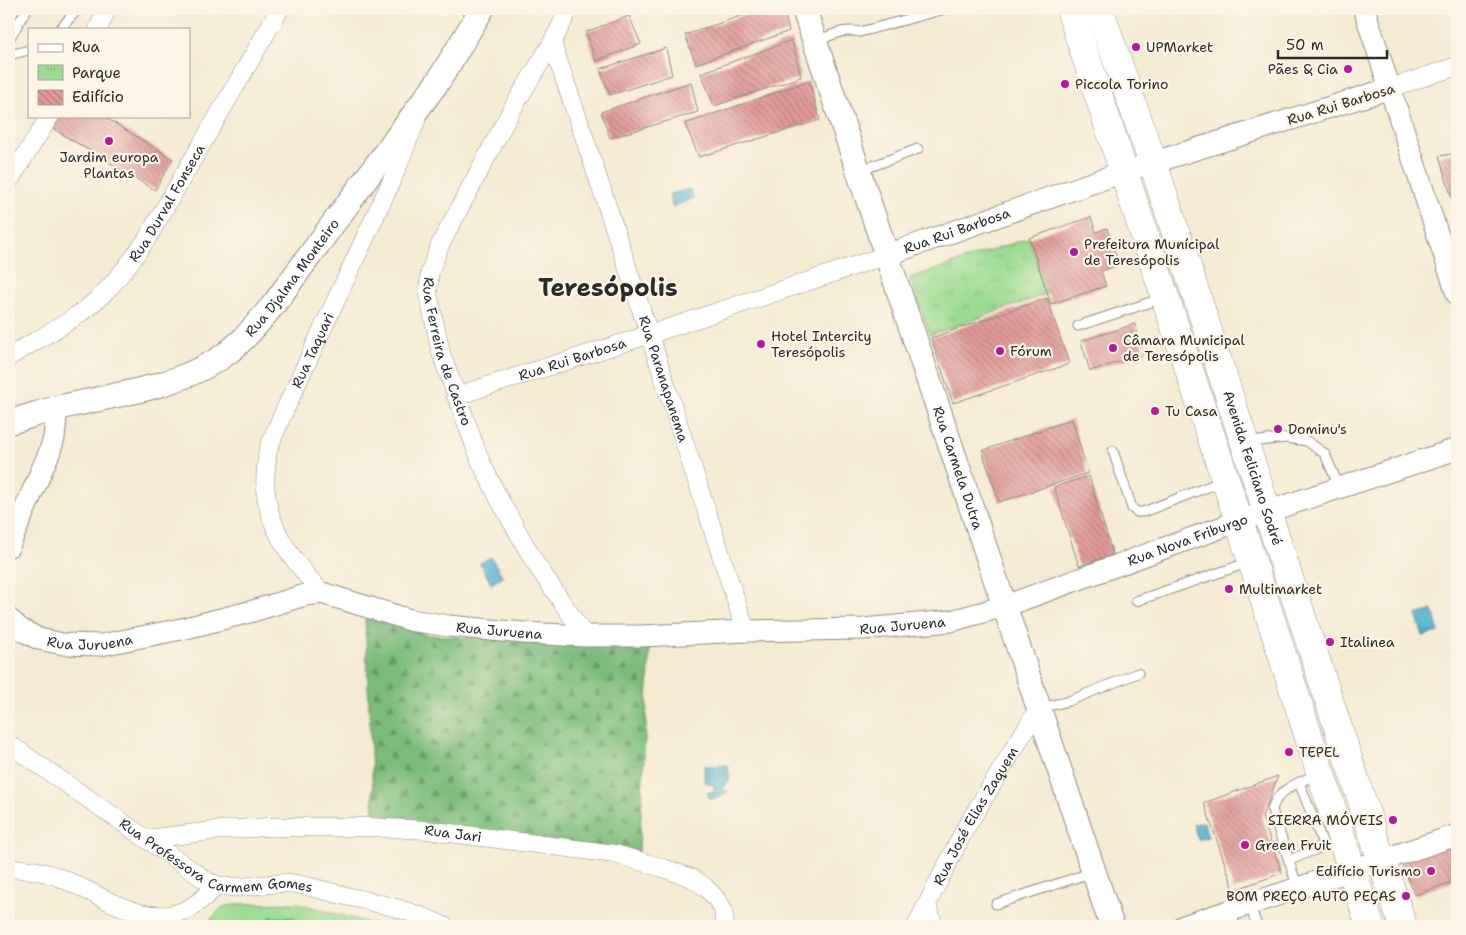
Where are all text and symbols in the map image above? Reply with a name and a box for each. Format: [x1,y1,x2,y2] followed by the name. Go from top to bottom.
[28,28,190,118] legend
[1278,28,1387,60] scale bar
[1286,35,1324,55] text: 50 m
[72,37,101,57] text: Rua
[1146,38,1213,56] place label: UPMarket
[1130,41,1142,53] marker: UPMarket
[1268,60,1338,78] place label: Pães & Cia
[72,63,121,83] text: Parque
[1342,63,1354,75] marker: Pães & Cia
[1075,75,1169,93] place label: Piccola Torino
[1059,78,1071,90] marker: Piccola Torino
[1285,79,1397,129] street label: Rua Rui Barbosa
[72,87,124,107] text: Edifício
[103,135,115,147] marker: Jardim europa Plantas
[125,141,209,265] street label: Rua Durval Fonseca
[60,148,159,182] place label: Jardim europa Plantas
[901,203,1013,257] street label: Rua Rui Barbosa
[241,215,343,340] street label: Rua Djalma Monteiro
[1084,235,1220,269] place label: Prefeitura Munícipal de Teresópolis
[1068,246,1080,258] marker: Prefeitura Munícipal de Teresópolis
[538,272,678,304] district label: Teresópolis
[419,276,476,428] street label: Rua Ferreira de Castro
[287,310,338,391] street label: Rua Taquari
[635,313,693,445] street label: Rua Paranapanema
[771,327,871,361] place label: Hotel Intercity Teresópolis
[1123,331,1246,365] place label: Câmara Municipal de Teresópolis
[516,333,629,385] street label: Rua Rui Barbosa
[755,338,767,350] marker: Hotel Intercity Teresópolis
[1010,342,1052,360] place label: Fórum
[1107,342,1119,354] marker: Câmara Municipal de Teresópolis
[994,345,1006,357] marker: Fórum
[1219,388,1287,548] street label: Avenida Feliciano Sodré
[1165,402,1218,420] place label: Tu Casa
[929,404,987,532] street label: Rua Carmela Dutra
[1149,405,1161,417] marker: Tu Casa
[1288,420,1347,438] place label: Dominu's
[1272,423,1284,435] marker: Dominu's
[1125,510,1250,570] street label: Rua Nova Friburgo
[1239,580,1322,598] place label: Multimarket
[1223,583,1235,595] marker: Multimarket
[859,613,947,638] street label: Rua Juruena
[455,618,543,643] street label: Rua Juruena
[45,630,135,654] street label: Rua Juruena
[1340,633,1395,651] place label: Italinea
[1324,636,1336,648] marker: Italinea
[929,743,1022,888] street label: Rua José Elias Zaquem
[1299,743,1340,761] place label: TEPEL
[1283,746,1295,758] marker: TEPEL
[1268,811,1383,829] place label: SIERRA MÓVEIS
[116,814,315,896] street label: Rua Professora Carmem Gomes
[1387,814,1399,826] marker: SIERRA MÓVEIS
[423,821,483,846] street label: Rua Jari
[1255,836,1332,854] place label: Green Fruit
[1239,839,1251,851] marker: Green Fruit
[1316,862,1421,880] place label: Edifício Turismo
[1425,865,1437,877] marker: Edifício Turismo
[1226,887,1396,905] place label: BOM PREÇO AUTO PEÇAS
[1400,890,1412,902] marker: BOM PREÇO AUTO PEÇAS

